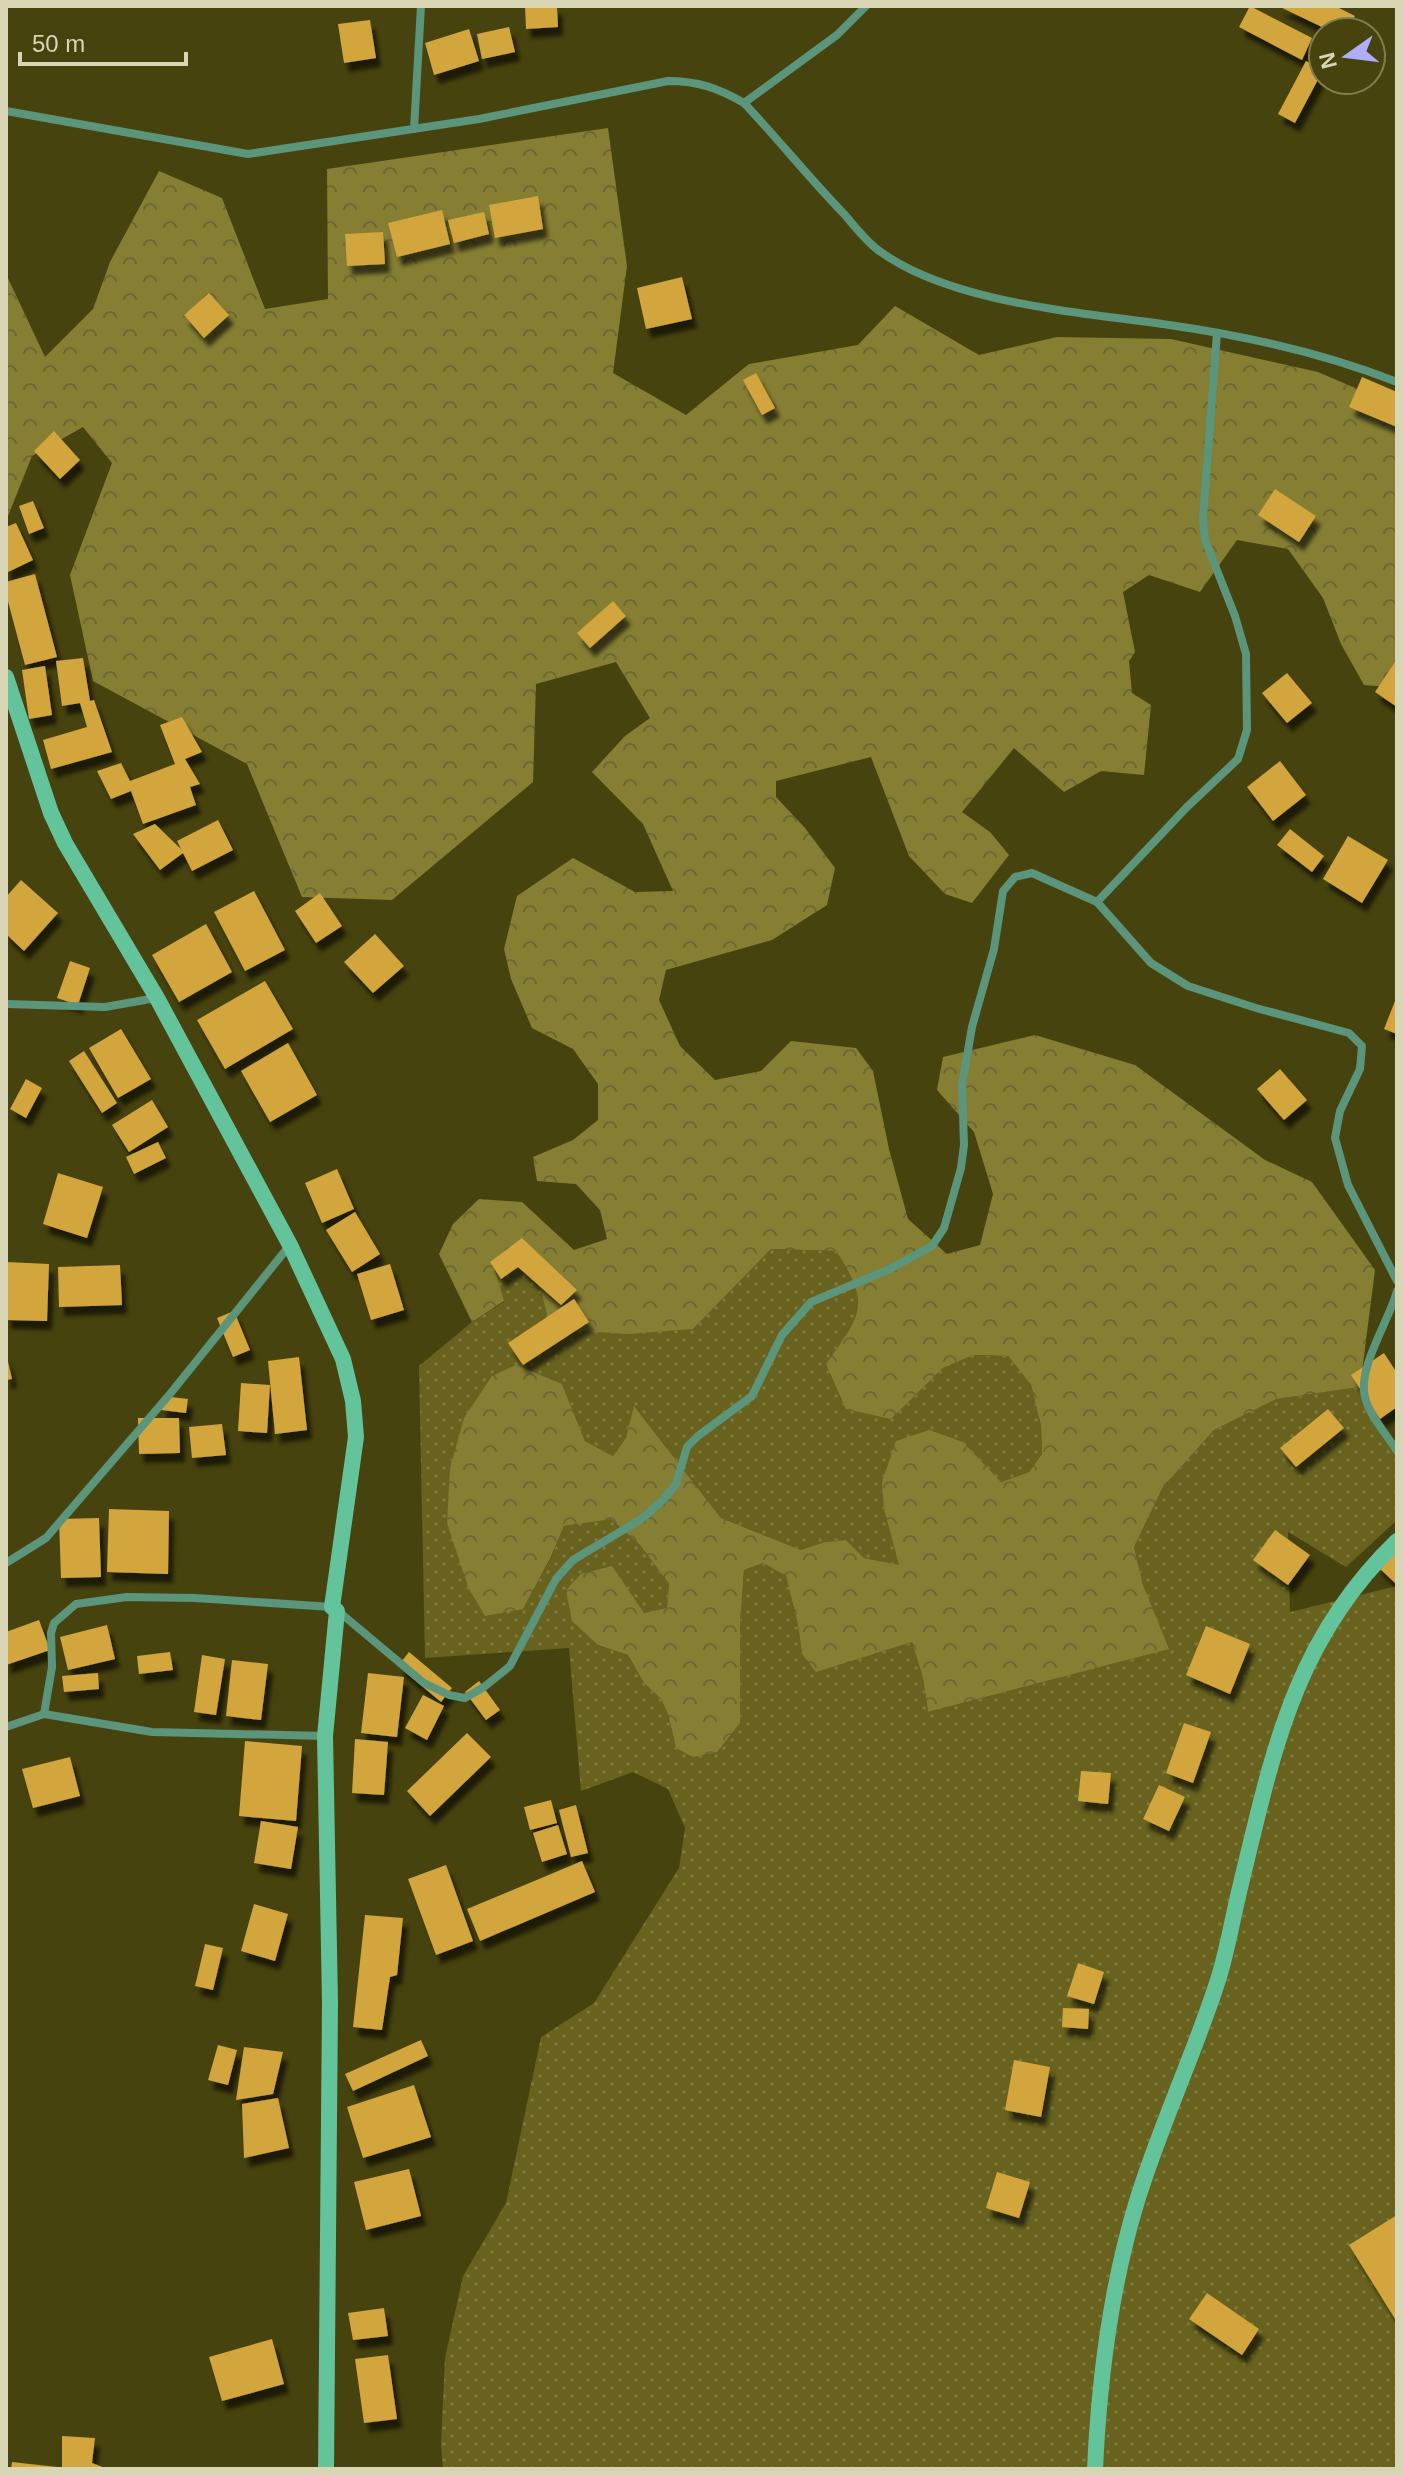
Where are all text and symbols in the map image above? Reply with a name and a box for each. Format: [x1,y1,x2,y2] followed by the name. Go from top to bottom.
[20,16,186,66] scale bar
[1307,16,1387,96] north arrow
[32,30,85,57] text: 50 m
[1314,50,1342,71] text: N

